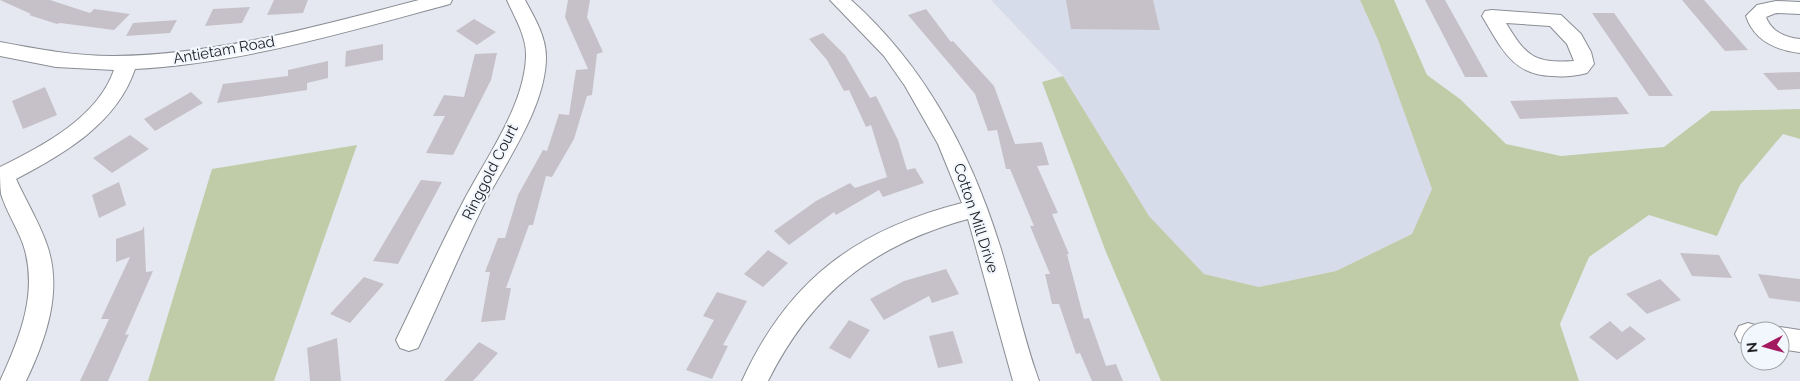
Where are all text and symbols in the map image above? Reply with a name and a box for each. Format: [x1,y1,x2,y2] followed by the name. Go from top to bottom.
[172,32,276,68] street label: Antietam Road
[458,121,522,223] street label: Ringgold Court
[950,161,1002,275] street label: Cotton Mill Drive
[1740,321,1790,371] north arrow
[1744,341,1761,354] text: N

